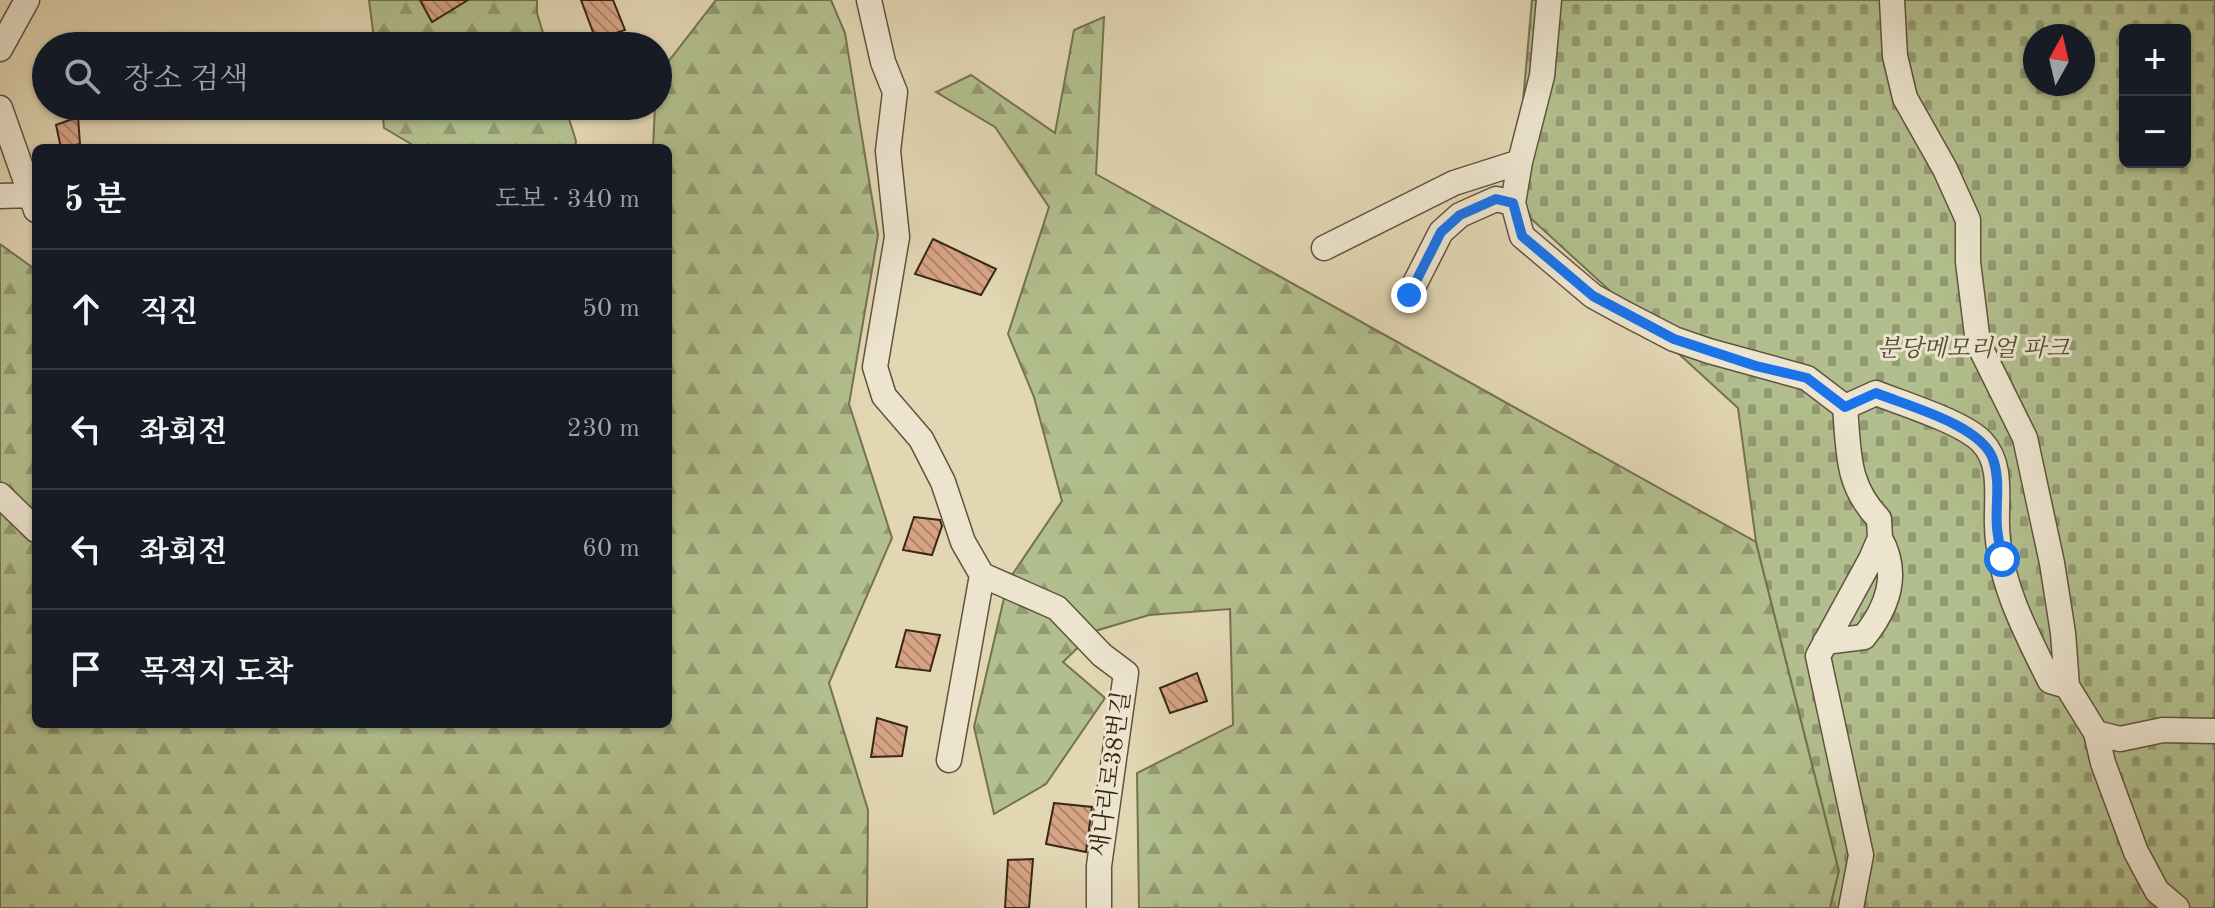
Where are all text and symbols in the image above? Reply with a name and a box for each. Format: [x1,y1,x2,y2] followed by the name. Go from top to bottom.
[2023,24,2095,96] north arrow
[2119,24,2191,168] map controls
[2119,24,2191,96] button: +
[32,32,672,120] search box
[60,54,104,98] icon: search
[124,65,248,95] text: 장소 검색
[2119,96,2191,168] button: −
[64,184,126,218] text: 5 분
[495,187,640,213] text: 도보 · 340 m
[1391,277,1427,313] route end
[64,287,108,331] icon: ahead
[582,296,640,322] text: 50 m
[140,298,198,328] text: 직진
[1877,335,2070,362] park label: 분당메모리얼 파크
[64,407,108,451] icon: left
[567,416,640,442] text: 230 m
[140,418,227,448] text: 좌회전
[64,527,108,571] icon: left
[582,536,640,562] text: 60 m
[140,538,227,568] text: 좌회전
[1984,541,2020,577] route start
[64,647,108,691] icon: arrive
[140,658,293,688] text: 목적지 도착
[1087,689,1136,858] street label: 새나리로38번길

